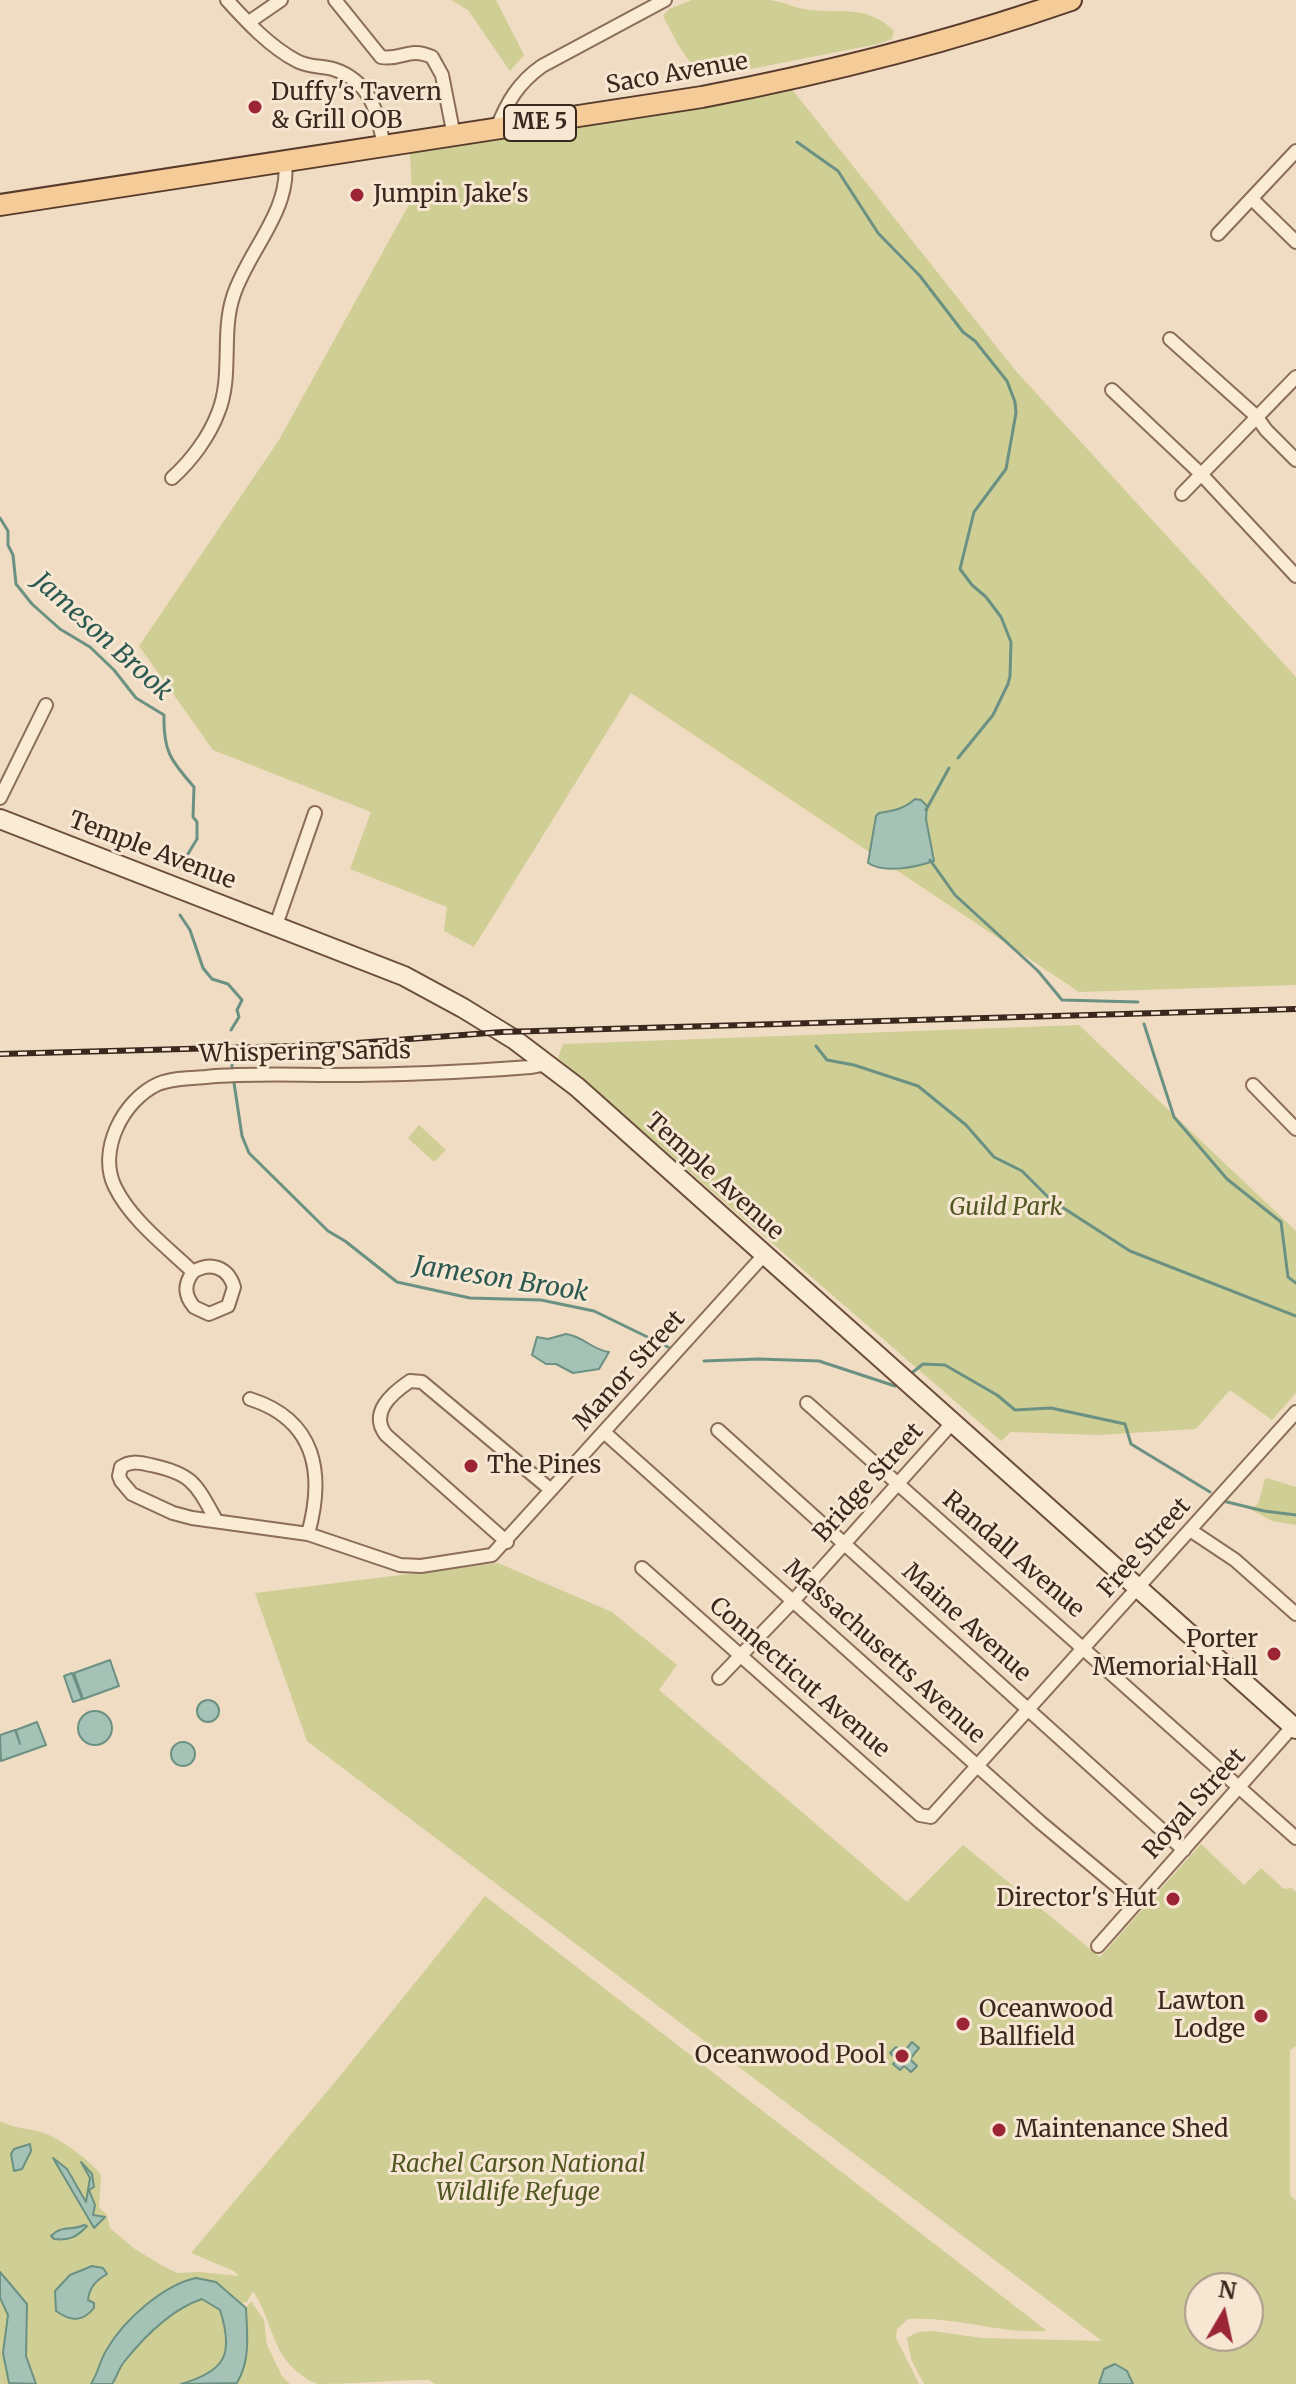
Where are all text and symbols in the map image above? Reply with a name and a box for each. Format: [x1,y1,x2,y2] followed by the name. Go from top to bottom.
[604,47,750,101] street label: Saco Avenue
[271,79,442,135] place label: Duffy's Tavern & Grill OOB
[246,98,264,116] marker: Duffy's Tavern & Grill OOB
[504,105,576,141] road number: ME 5
[373,181,529,209] place label: Jumpin Jake's
[348,186,366,204] marker: Jumpin Jake's
[26,566,178,708] water label: Jameson Brook
[65,806,239,896] street label: Temple Avenue
[199,1037,411,1069] street label: Whispering Sands
[639,1107,789,1247] street label: Temple Avenue
[949,1194,1063,1222] park label: Guild Park
[412,1251,590,1309] water label: Jameson Brook
[569,1305,691,1437] street label: Manor Street
[808,1418,930,1548] street label: Bridge Street
[487,1452,601,1480] place label: The Pines
[462,1457,480,1475] marker: The Pines
[936,1486,1090,1624] street label: Randall Avenue
[1093,1492,1197,1604] street label: Free Street
[777,1554,991,1750] street label: Massachusetts Avenue
[896,1558,1036,1688] street label: Maine Avenue
[703,1592,895,1764] street label: Connecticut Avenue
[1093,1626,1258,1682] place label: Porter Memorial Hall
[1265,1645,1283,1663] marker: Porter Memorial Hall
[1138,1743,1252,1865] street label: Royal Street
[996,1885,1157,1913] place label: Director's Hut
[1164,1890,1182,1908] marker: Director's Hut
[1157,1988,1245,2044] place label: Lawton Lodge
[979,1996,1114,2052] place label: Oceanwood Ballfield
[1252,2007,1270,2025] marker: Lawton Lodge
[954,2015,972,2033] marker: Oceanwood Ballfield
[695,2042,886,2070] place label: Oceanwood Pool
[893,2047,911,2065] marker: Oceanwood Pool
[1015,2116,1228,2144] place label: Maintenance Shed
[990,2121,1008,2139] marker: Maintenance Shed
[391,2151,645,2207] park label: Rachel Carson National Wildlife Refuge
[1184,2272,1264,2352] north arrow
[1217,2275,1238,2305] text: N

